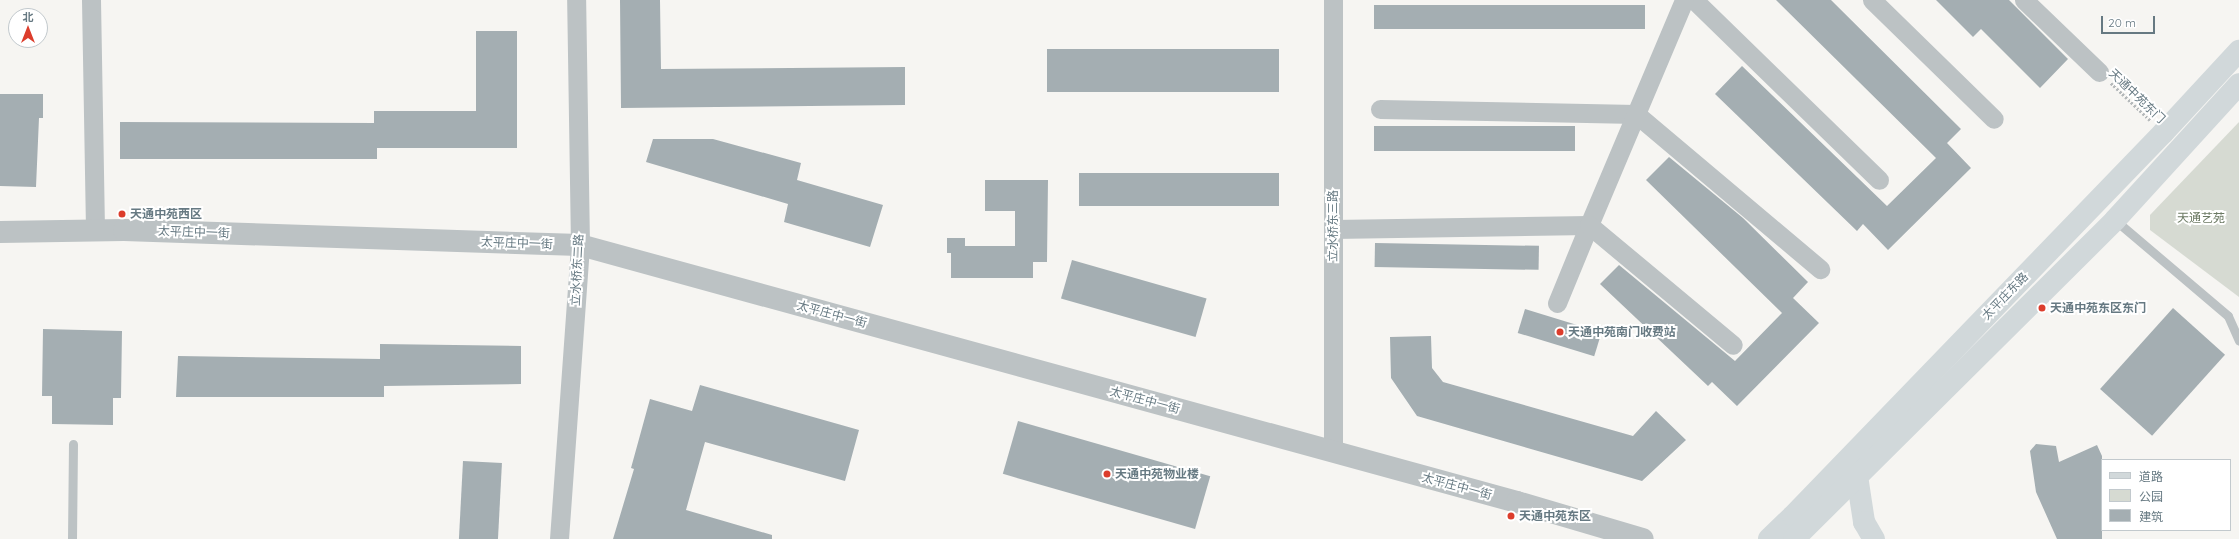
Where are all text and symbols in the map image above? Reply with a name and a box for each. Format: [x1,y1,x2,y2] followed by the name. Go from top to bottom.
[8,8,48,48] north arrow
[2103,8,2157,34] scale bar
[23,10,34,24] text: 北
[2108,15,2136,30] text: 20 m
[2106,66,2168,126] street label: 天通中苑东门
[1326,190,1340,262] street label: 立水桥东三路
[130,207,202,221] place label: 天通中苑西区
[117,209,127,219] marker: 天通中苑西区
[2177,211,2225,225] park label: 天通艺苑
[158,224,230,240] street label: 太平庄中一街
[568,234,586,306] street label: 立水桥东二路
[481,235,553,251] street label: 太平庄中一街
[1979,269,2031,323] street label: 太平庄东路
[795,298,869,330] street label: 太平庄中一街
[2050,301,2146,315] place label: 天通中苑东区东门
[2037,303,2047,313] marker: 天通中苑东区东门
[1568,325,1676,339] place label: 天通中苑南门收费站
[1555,327,1565,337] marker: 天通中苑南门收费站
[1108,384,1182,416] street label: 太平庄中一街
[2101,459,2231,531] legend
[1115,467,1199,481] place label: 天通中苑物业楼
[1102,469,1112,479] marker: 天通中苑物业楼
[2139,469,2163,484] text: 道路
[1420,470,1494,502] street label: 太平庄中一街
[2139,489,2163,504] text: 公园
[1519,509,1591,523] place label: 天通中苑东区
[2139,509,2163,524] text: 建筑
[1506,511,1516,521] marker: 天通中苑东区

